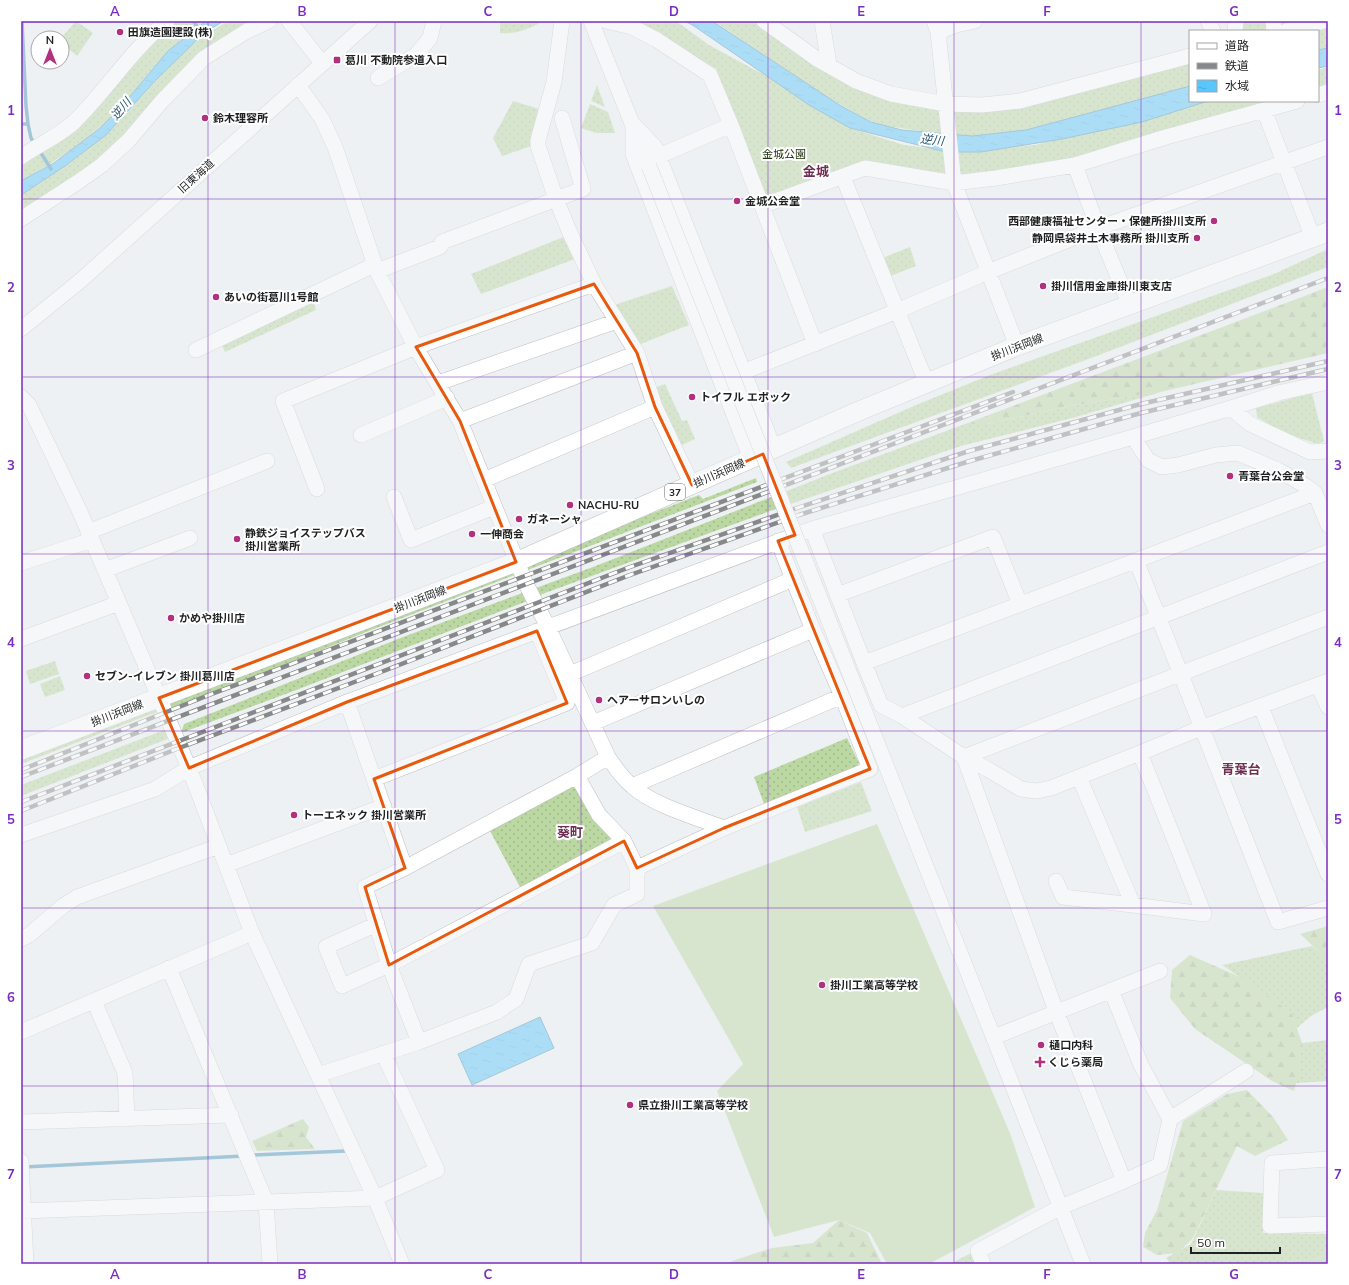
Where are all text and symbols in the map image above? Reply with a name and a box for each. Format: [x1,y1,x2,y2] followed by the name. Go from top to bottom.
[110,3,120,19] text: A
[298,3,307,19] text: B
[484,3,493,19] text: C
[669,3,679,19] text: D
[857,3,865,19] text: E
[1043,3,1051,19] text: F
[1229,3,1239,19] text: G
[128,25,213,39] place label: 田旗造園建設(株)
[115,27,125,37] marker: 田旗造園建設(株)
[30,30,70,70] north arrow
[1189,30,1319,102] legend
[46,33,54,47] text: N
[1225,38,1249,53] text: 道路
[345,53,447,67] place label: 葛川 不動院参道入口
[332,55,342,65] marker: 葛川 不動院参道入口
[1225,58,1249,73] text: 鉄道
[1225,78,1249,93] text: 水域
[107,93,135,123] water label: 逆川
[7,102,15,118] text: 1
[1334,102,1342,118] text: 1
[213,111,268,125] place label: 鈴木理容所
[200,113,210,123] marker: 鈴木理容所
[919,131,947,148] water label: 逆川
[762,147,806,161] park label: 金城公園
[175,156,217,196] street label: 旧東海道
[803,163,829,179] district label: 金城
[745,194,800,208] place label: 金城公会堂
[732,196,742,206] marker: 金城公会堂
[1008,214,1206,228] place label: 西部健康福祉センター・保健所掛川支所
[1209,216,1219,226] marker: 西部健康福祉センター・保健所掛川支所
[1032,231,1189,245] place label: 静岡県袋井土木事務所 掛川支所
[1192,233,1202,243] marker: 静岡県袋井土木事務所 掛川支所
[7,279,15,295] text: 2
[1051,279,1172,293] place label: 掛川信用金庫掛川東支店
[1334,279,1342,295] text: 2
[1038,281,1048,291] marker: 掛川信用金庫掛川東支店
[224,290,319,304] place label: あいの街葛川1号館
[211,292,221,302] marker: あいの街葛川1号館
[989,331,1045,363] street label: 掛川浜岡線
[700,390,791,404] place label: トイフル エポック
[687,392,697,402] marker: トイフル エポック
[691,455,747,491] street label: 掛川浜岡線
[7,457,15,473] text: 3
[1334,457,1342,473] text: 3
[1238,469,1304,483] place label: 青葉台公会堂
[1225,471,1235,481] marker: 青葉台公会堂
[665,484,685,500] road number: 37
[578,498,639,512] place label: NACHU-RU
[565,500,575,510] marker: NACHU-RU
[527,512,582,526] place label: ガネーシャ
[514,514,524,524] marker: ガネーシャ
[245,526,366,553] place label: 静鉄ジョイステップバス 掛川営業所
[480,527,524,541] place label: 一伸商会
[467,529,477,539] marker: 一伸商会
[232,534,242,544] marker: 静鉄ジョイステップバス 掛川営業所
[392,583,448,615] street label: 掛川浜岡線
[179,611,245,625] place label: かめや掛川店
[166,613,176,623] marker: かめや掛川店
[7,634,15,650] text: 4
[1334,634,1342,650] text: 4
[95,669,235,683] place label: セブン-イレブン 掛川葛川店
[82,671,92,681] marker: セブン-イレブン 掛川葛川店
[607,693,705,707] place label: ヘアーサロンいしの
[594,695,604,705] marker: ヘアーサロンいしの
[89,697,145,729] street label: 掛川浜岡線
[1221,761,1261,777] district label: 青葉台
[302,808,426,822] place label: トーエネック 掛川営業所
[289,810,299,820] marker: トーエネック 掛川営業所
[7,811,15,827] text: 5
[1334,811,1342,827] text: 5
[557,824,583,840] district label: 葵町
[830,978,918,992] place label: 掛川工業高等学校
[817,980,827,990] marker: 掛川工業高等学校
[7,989,15,1005] text: 6
[1334,989,1342,1005] text: 6
[1049,1038,1093,1052] place label: 樋口内科
[1036,1040,1046,1050] marker: 樋口内科
[1048,1055,1103,1069] place label: くじら薬局
[1035,1057,1045,1067] marker: くじら薬局
[638,1098,748,1112] place label: 県立掛川工業高等学校
[625,1100,635,1110] marker: 県立掛川工業高等学校
[7,1166,15,1182] text: 7
[1334,1166,1342,1182] text: 7
[1191,1229,1280,1255] scale bar
[1197,1235,1225,1250] text: 50 m
[110,1266,120,1282] text: A
[298,1266,307,1282] text: B
[484,1266,493,1282] text: C
[669,1266,679,1282] text: D
[857,1266,865,1282] text: E
[1043,1266,1051,1282] text: F
[1229,1266,1239,1282] text: G

